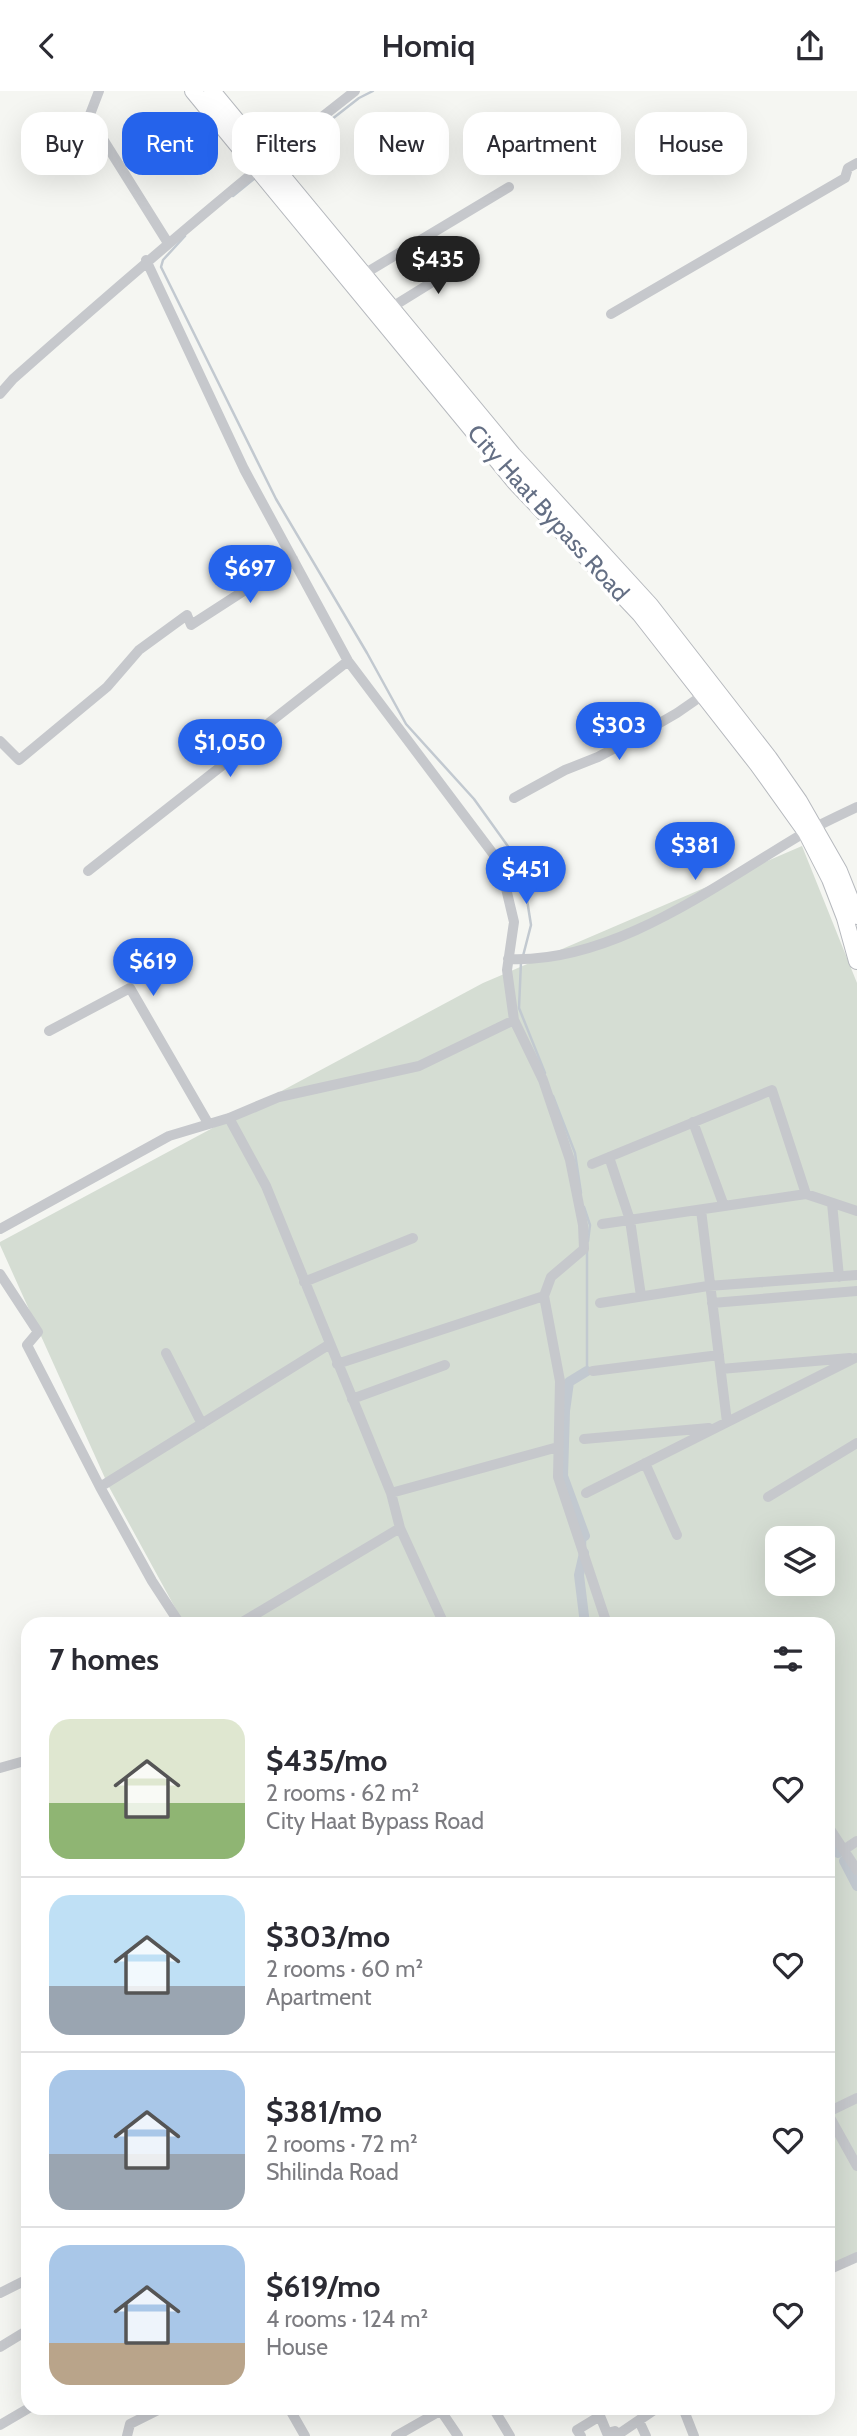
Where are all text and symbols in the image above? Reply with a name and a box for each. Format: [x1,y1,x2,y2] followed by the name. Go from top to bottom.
[381,26,476,65] text: Homiq
[28,27,66,65] icon: back
[791,27,829,65] icon: share
[21,112,108,175] chip: Buy
[122,112,218,175] chip: Rent
[232,112,340,175] chip: Filters
[354,112,449,175] chip: New
[463,112,621,175] chip: Apartment
[635,112,747,175] chip: House
[397,237,479,296] pin: $435
[412,245,464,273] text: $435
[462,418,635,607] street label: City Haat Bypass Road
[209,545,291,605] pin: $697
[225,554,275,582] text: $697
[578,703,660,762] pin: $303
[592,711,646,739] text: $303
[173,719,287,779] pin: $1,050
[194,728,266,756] text: $1,050
[654,823,736,882] pin: $381
[671,831,719,859] text: $381
[485,847,567,906] pin: $451
[502,855,550,883] text: $451
[112,939,194,998] pin: $619
[129,947,177,975] text: $619
[765,1526,835,1596] map controls
[765,1526,835,1596] button: layers
[769,1640,807,1678] icon: filters
[49,1641,159,1678] text: 7 homes
[266,1742,387,1779] text: $435/mo
[105,1747,189,1831] icon: home
[769,1770,807,1808] icon: heart
[266,1779,419,1807] text: 2 rooms · 62 m²
[266,1807,484,1835] text: City Haat Bypass Road
[266,1918,390,1955] text: $303/mo
[105,1923,189,2007] icon: home
[769,1946,807,1984] icon: heart
[266,1955,423,1983] text: 2 rooms · 60 m²
[266,1983,371,2011] text: Apartment
[266,2093,382,2130] text: $381/mo
[105,2098,189,2182] icon: home
[769,2121,807,2159] icon: heart
[266,2130,418,2158] text: 2 rooms · 72 m²
[266,2158,399,2186] text: Shilinda Road
[266,2268,380,2305] text: $619/mo
[105,2273,189,2357] icon: home
[769,2296,807,2334] icon: heart
[266,2305,428,2333] text: 4 rooms · 124 m²
[266,2333,328,2361] text: House

